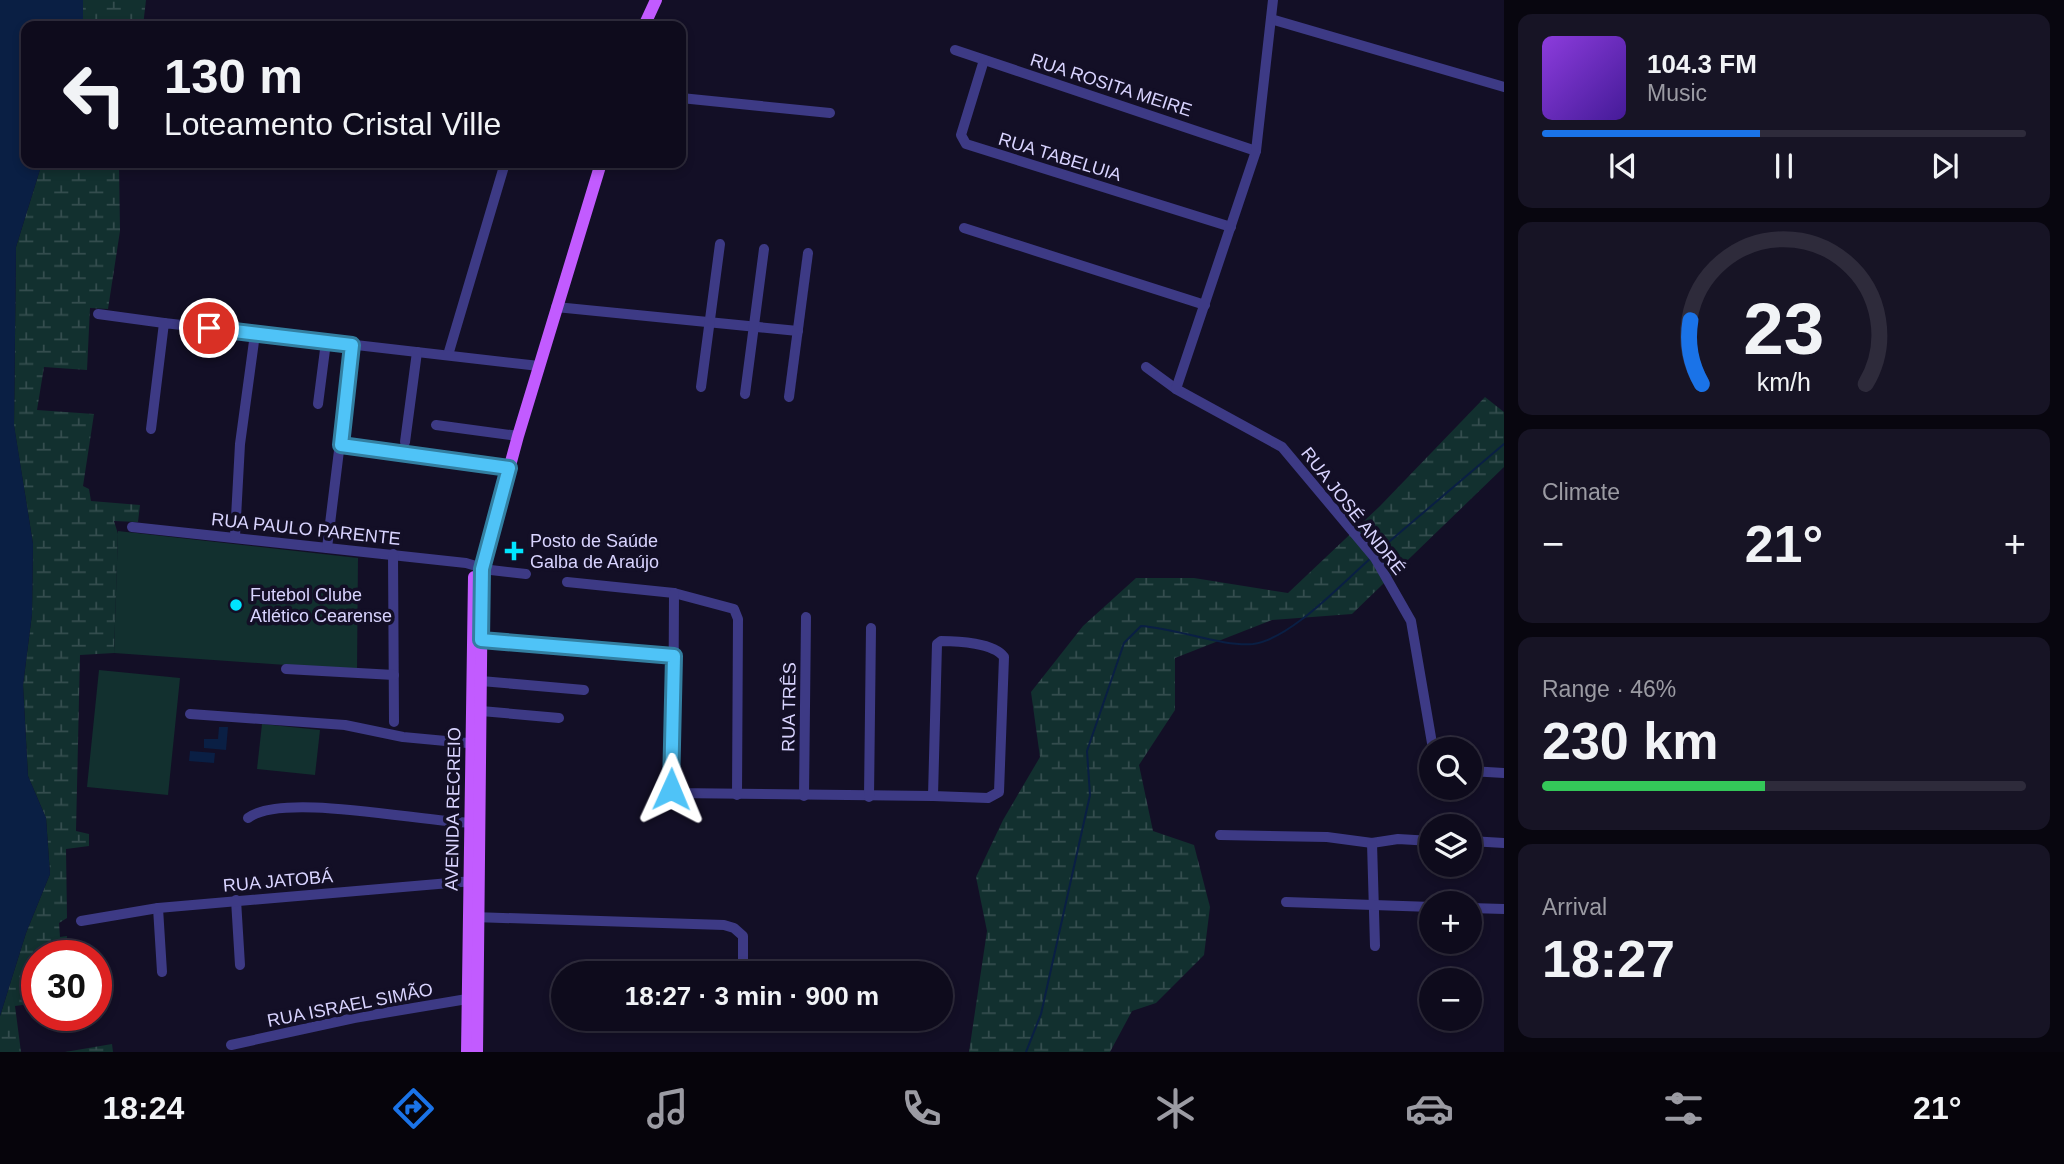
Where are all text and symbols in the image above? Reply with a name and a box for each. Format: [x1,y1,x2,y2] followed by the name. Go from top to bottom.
[49,49,140,140] icon: left
[164,49,303,103] text: 130 m
[1028,49,1194,121] street label: RUA ROSITA MEIRE
[1647,49,1757,79] text: 104.3 FM
[1647,80,1707,106] text: Music
[164,106,501,142] text: Loteamento Cristal Ville
[996,129,1124,185] street label: RUA TABELUIA
[1604,147,1642,185] icon: previous
[1765,147,1803,185] icon: pause
[1926,147,1964,185] icon: next
[1744,289,1824,370] text: 23
[179,298,239,358] pin
[190,309,228,347] icon: arrive
[1757,368,1811,396] text: km/h
[1297,443,1409,579] street label: RUA JOSÉ ANDRÉ
[1542,479,1620,505] text: Climate
[210,509,402,549] street label: RUA PAULO PARENTE
[1745,515,1823,573] text: 21°
[1542,523,1564,565] text: −
[2004,523,2026,565] text: +
[530,531,659,572] place label: Posto de Saúde Galba de Araújo
[504,541,524,561] marker: Posto de Saúde Galba de Araújo
[250,585,392,626] place label: Futebol Clube Atlético Cearense
[228,597,244,613] marker: Futebol Clube Atlético Cearense
[778,662,800,752] street label: RUA TRÊS
[1542,676,1676,702] text: Range · 46%
[1542,712,1718,770] text: 230 km
[442,727,464,891] street label: AVENIDA RECREIO
[1419,737,1482,1031] map controls
[1419,737,1482,800] button: search
[634,752,708,826] position arrow
[1419,814,1482,877] button: layers
[222,866,334,896] street label: RUA JATOBÁ
[1419,891,1482,954] button: +
[1542,894,1607,920] text: Arrival
[1542,930,1675,988] text: 18:27
[21,940,112,1031] speed limit sign: 30
[1419,968,1482,1031] button: −
[265,978,435,1031] street label: RUA ISRAEL SIMÃO
[625,981,879,1011] text: 18:27 · 3 min · 900 m
[389,1084,438,1133] icon: directions
[643,1084,692,1133] icon: music
[897,1084,946,1133] icon: phone
[1151,1084,1200,1133] icon: climate
[1405,1084,1454,1133] icon: car
[1659,1084,1708,1133] icon: filters
[102,1090,184,1126] text: 18:24
[1913,1090,1962,1126] text: 21°

